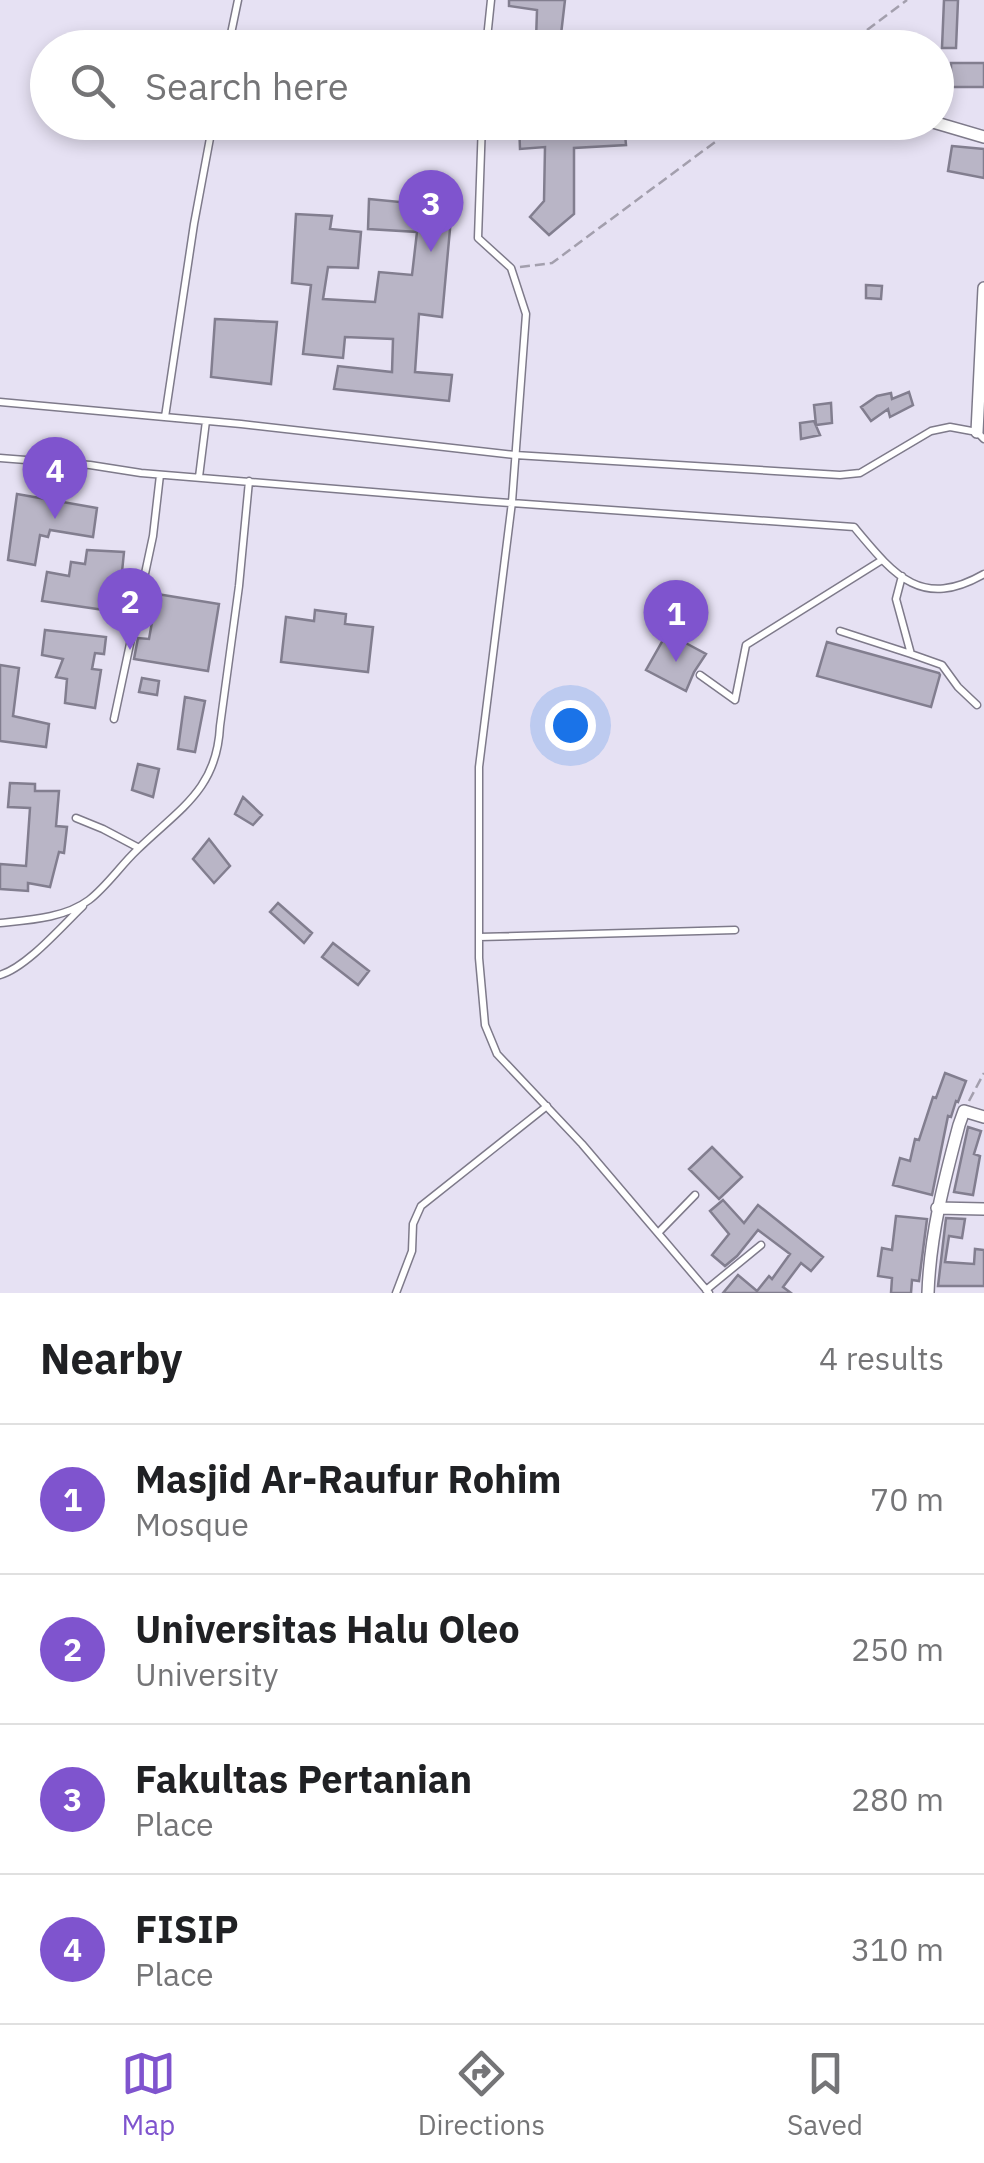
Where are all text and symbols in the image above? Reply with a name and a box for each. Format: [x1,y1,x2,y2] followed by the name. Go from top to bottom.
[30,30,954,140] search box
[65,58,120,113] icon: search
[145,61,349,110] text: Search here
[398,170,464,252] pin: 3
[22,436,88,519] pin: 4
[98,568,162,650] pin: 2
[644,580,708,662] pin: 1
[545,700,596,751] your location
[40,1331,182,1386] text: Nearby
[819,1337,944,1379] text: 4 results
[135,1454,562,1503] text: Masjid Ar-Raufur Rohim
[63,1478,82,1520] text: 1
[870,1478,944,1520] text: 70 m
[135,1503,249,1545] text: Mosque
[135,1604,520,1653] text: Universitas Halu Oleo
[63,1628,82,1670] text: 2
[851,1628,944,1670] text: 250 m
[135,1653,278,1695] text: University
[135,1754,472,1803] text: Fakultas Pertanian
[63,1778,82,1820] text: 3
[851,1778,944,1820] text: 280 m
[135,1803,214,1845] text: Place
[135,1904,239,1953] text: FISIP
[63,1928,82,1970] text: 4
[851,1928,944,1970] text: 310 m
[135,1953,214,1995] text: Place
[121,2046,176,2143] tab: Map
[418,2046,545,2143] tab: Directions
[787,2046,863,2143] tab: Saved

